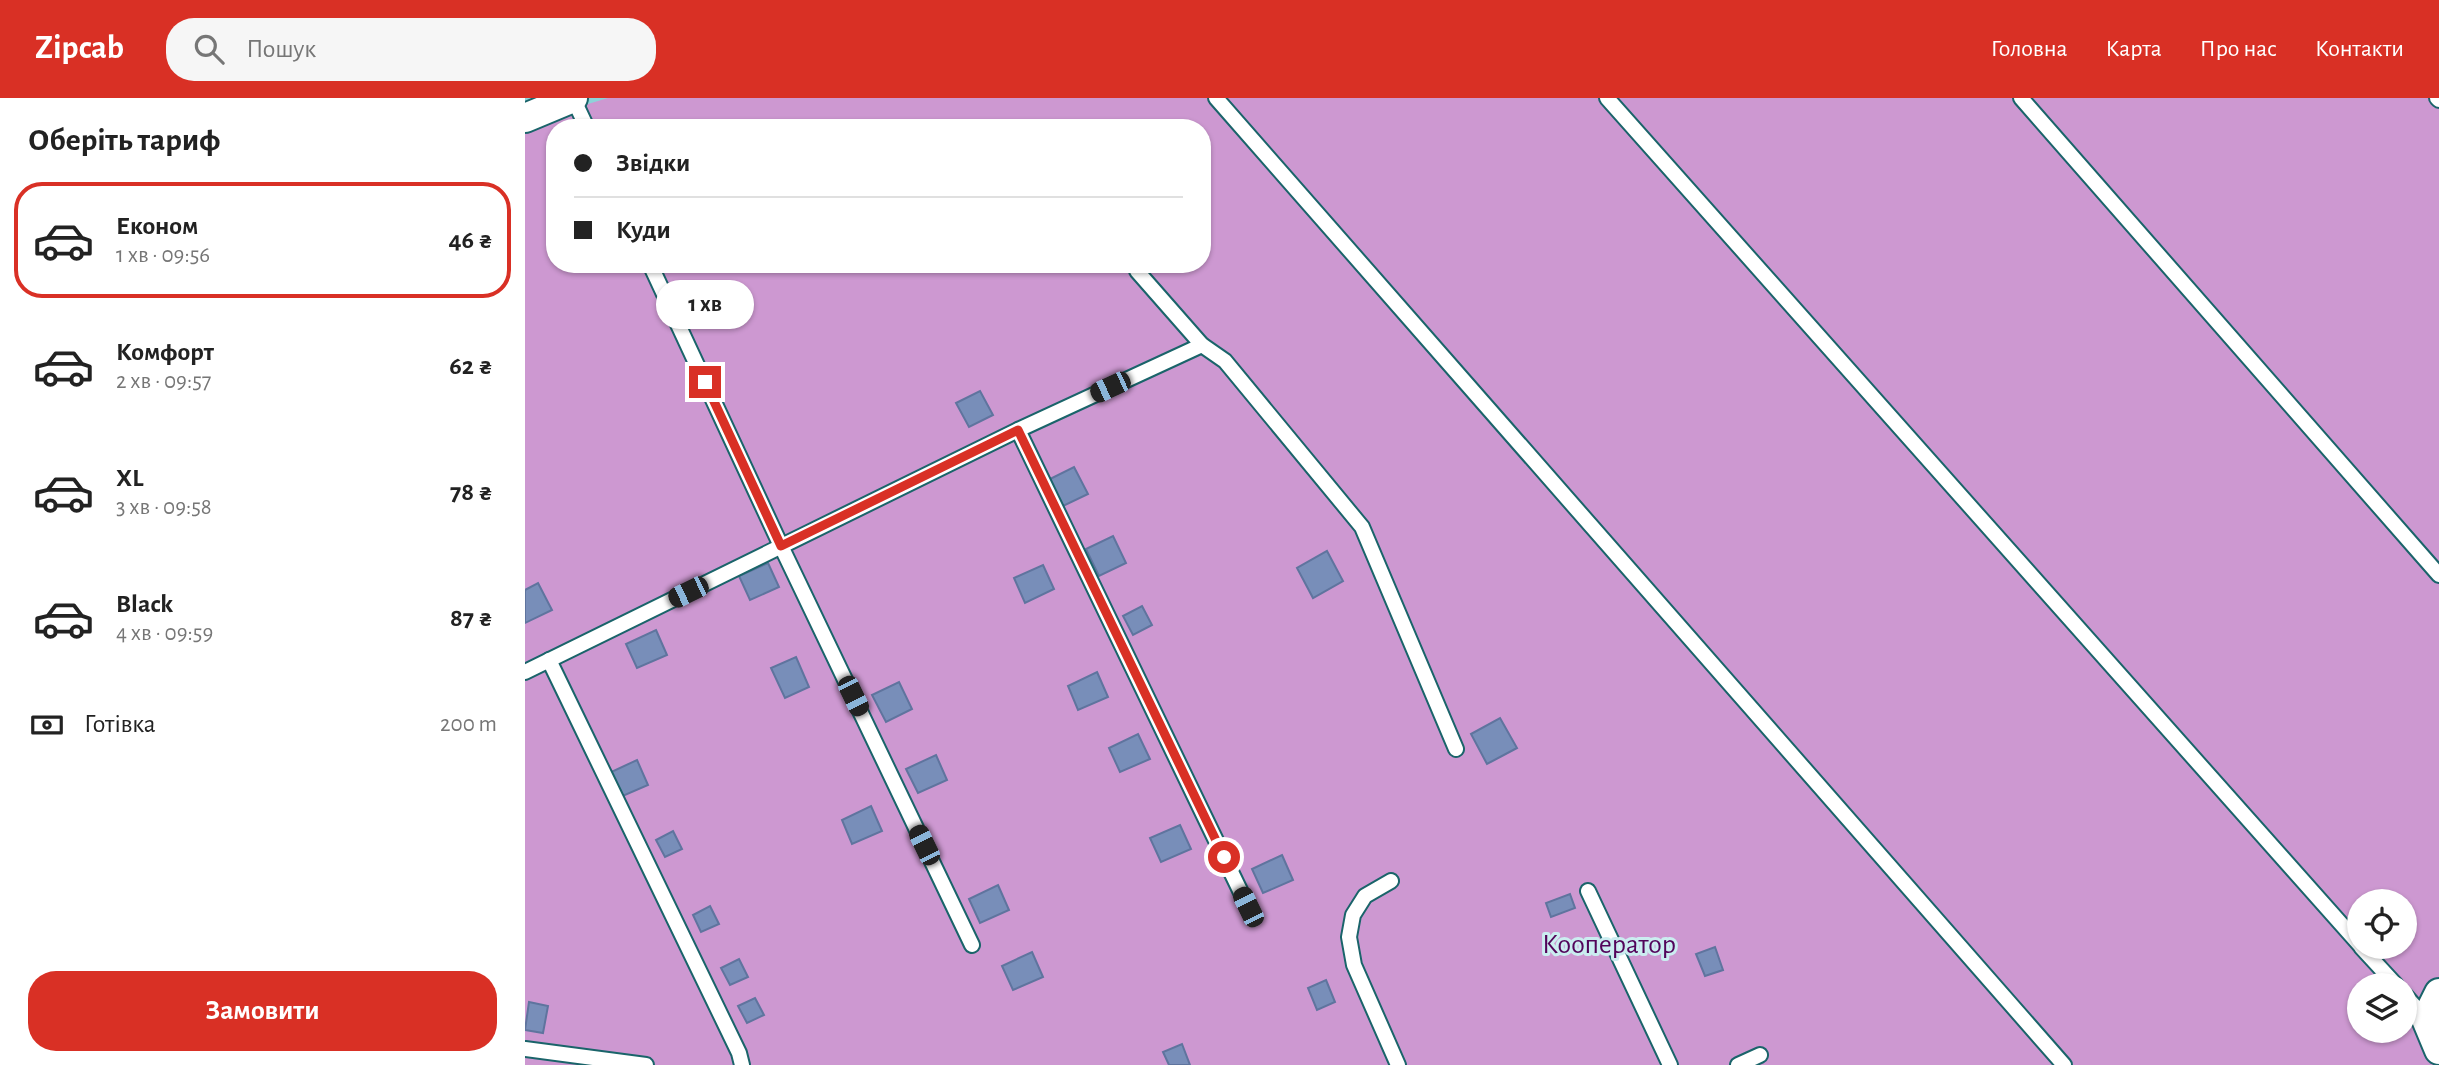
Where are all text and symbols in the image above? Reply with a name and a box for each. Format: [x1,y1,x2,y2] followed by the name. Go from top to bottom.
[166,18,656,81] search box
[190,30,228,68] icon: search
[35,32,124,65] text: Zipcab
[246,36,316,62] text: Пошук
[1991,37,2067,61] text: Головна
[2105,37,2162,61] text: Карта
[2200,37,2277,61] text: Про нас
[2315,37,2404,61] text: Контакти
[28,124,220,156] text: Оберіть тариф
[616,150,690,176] text: Звідки
[32,209,95,272] icon: car
[116,213,198,239] text: Економ
[616,217,671,243] text: Куди
[448,227,493,253] text: 46 ₴
[116,244,210,267] text: 1 хв · 09:56
[656,280,754,330] callout: 1 хв
[688,293,722,316] text: 1 хв
[32,335,95,398] icon: car
[116,339,214,365] text: Комфорт
[449,353,493,379] text: 62 ₴
[689,366,721,398] route end
[1087,369,1134,405] car
[116,370,211,393] text: 2 хв · 09:57
[32,461,95,524] icon: car
[116,465,143,491] text: XL
[450,479,493,505] text: 78 ₴
[116,496,212,519] text: 3 хв · 09:58
[665,573,712,611] car
[32,587,95,650] icon: car
[116,591,173,617] text: Black
[450,605,493,631] text: 87 ₴
[116,622,213,645] text: 4 хв · 09:59
[835,673,872,719] car
[28,706,66,744] icon: cash
[84,711,156,737] text: Готівка
[440,713,497,736] text: 200 m
[906,822,943,868] car
[1208,841,1240,873] route start
[1230,884,1267,930] car
[2347,889,2417,1043] map controls
[2347,889,2417,959] button: locate
[1542,931,1676,959] park label: Кооператор
[28,971,497,1051] button: Замовити
[2347,973,2417,1043] button: layers

